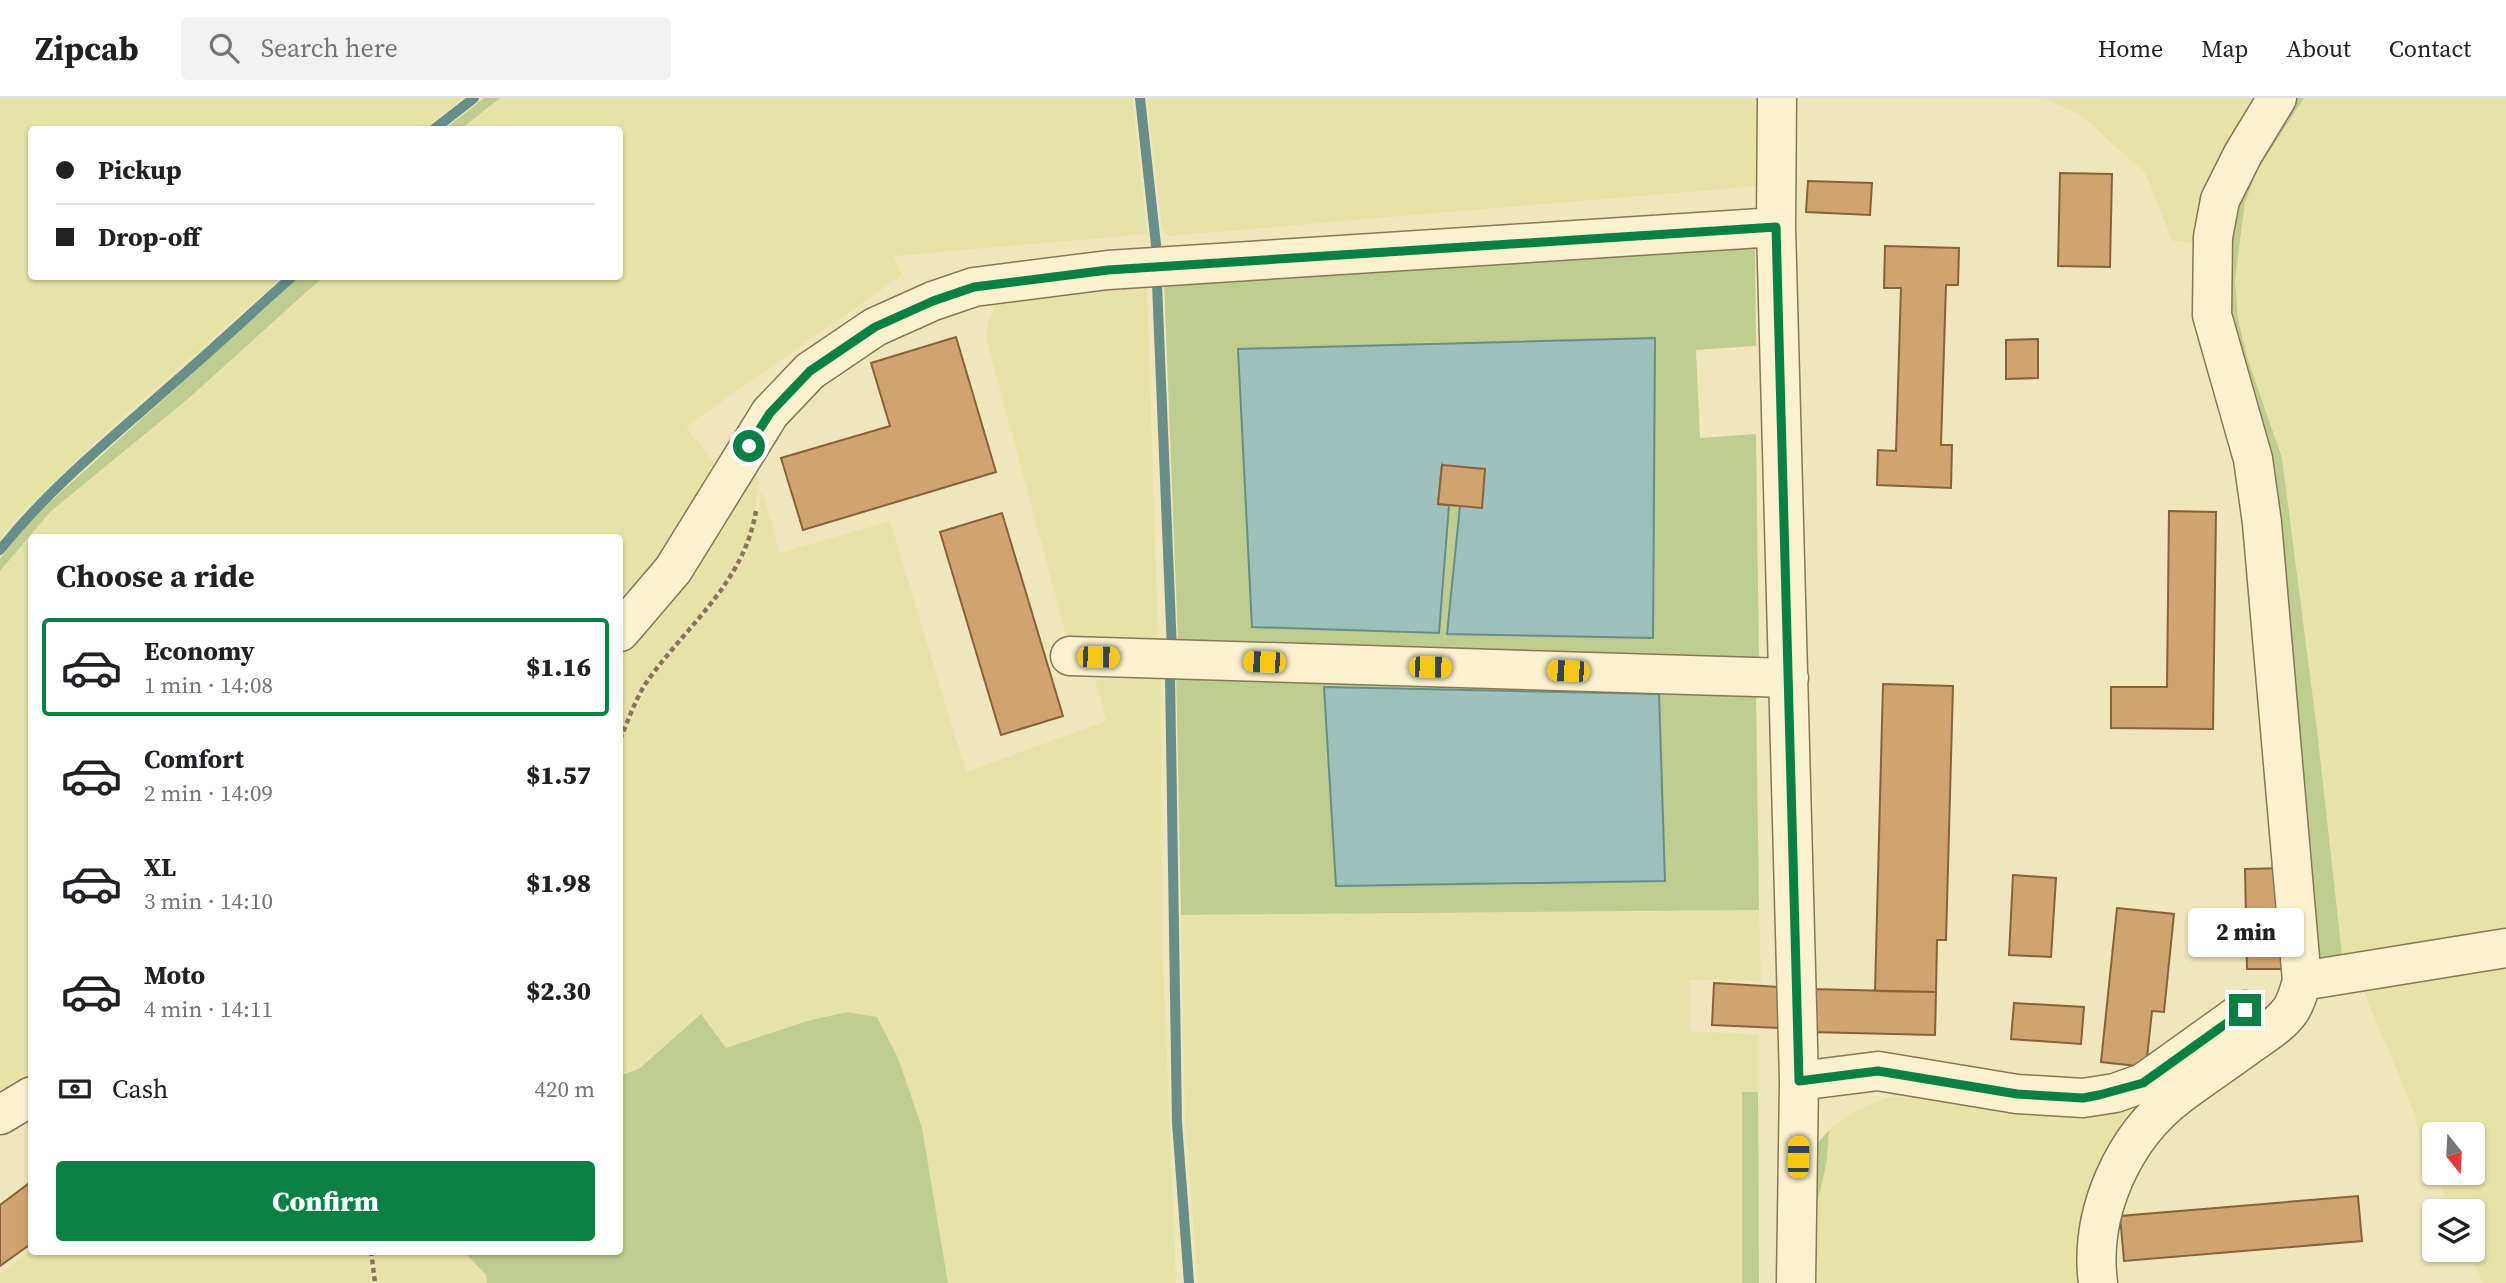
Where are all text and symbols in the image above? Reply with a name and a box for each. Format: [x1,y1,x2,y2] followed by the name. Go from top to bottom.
[181,17,671,80] search box
[35,26,139,71] text: Zipcab
[205,29,243,67] icon: search
[261,30,398,66] text: Search here
[2098,32,2163,65] text: Home
[2201,32,2248,65] text: Map
[2286,32,2351,65] text: About
[2389,32,2471,65] text: Contact
[98,152,182,188] text: Pickup
[98,219,200,255] text: Drop-off
[733,430,765,462] route start
[56,554,255,598] text: Choose a ride
[144,633,255,669] text: Economy
[60,636,123,699] icon: car
[1077,646,1120,668] car
[526,649,591,685] text: $1.16
[1243,651,1286,673] car
[1409,656,1452,678] car
[1547,660,1590,682] car
[144,669,273,701] text: 1 min · 14:08
[144,741,244,777] text: Comfort
[60,744,123,807] icon: car
[526,757,591,793] text: $1.57
[144,777,273,809] text: 2 min · 14:09
[144,849,176,885] text: XL
[60,852,123,915] icon: car
[526,865,591,901] text: $1.98
[144,885,273,917] text: 3 min · 14:10
[2187,908,2303,958] callout: 2 min
[2216,916,2276,948] text: 2 min
[144,957,205,993] text: Moto
[60,960,123,1023] icon: car
[526,973,591,1009] text: $2.30
[144,993,273,1025] text: 4 min · 14:11
[2229,994,2261,1026] route end
[56,1070,94,1108] icon: cash
[112,1071,168,1107] text: Cash
[534,1073,595,1105] text: 420 m
[2422,1122,2485,1185] north arrow
[2422,1122,2485,1262] map controls
[1788,1136,1809,1178] car
[56,1161,595,1241] button: Confirm
[2422,1199,2485,1262] button: layers

